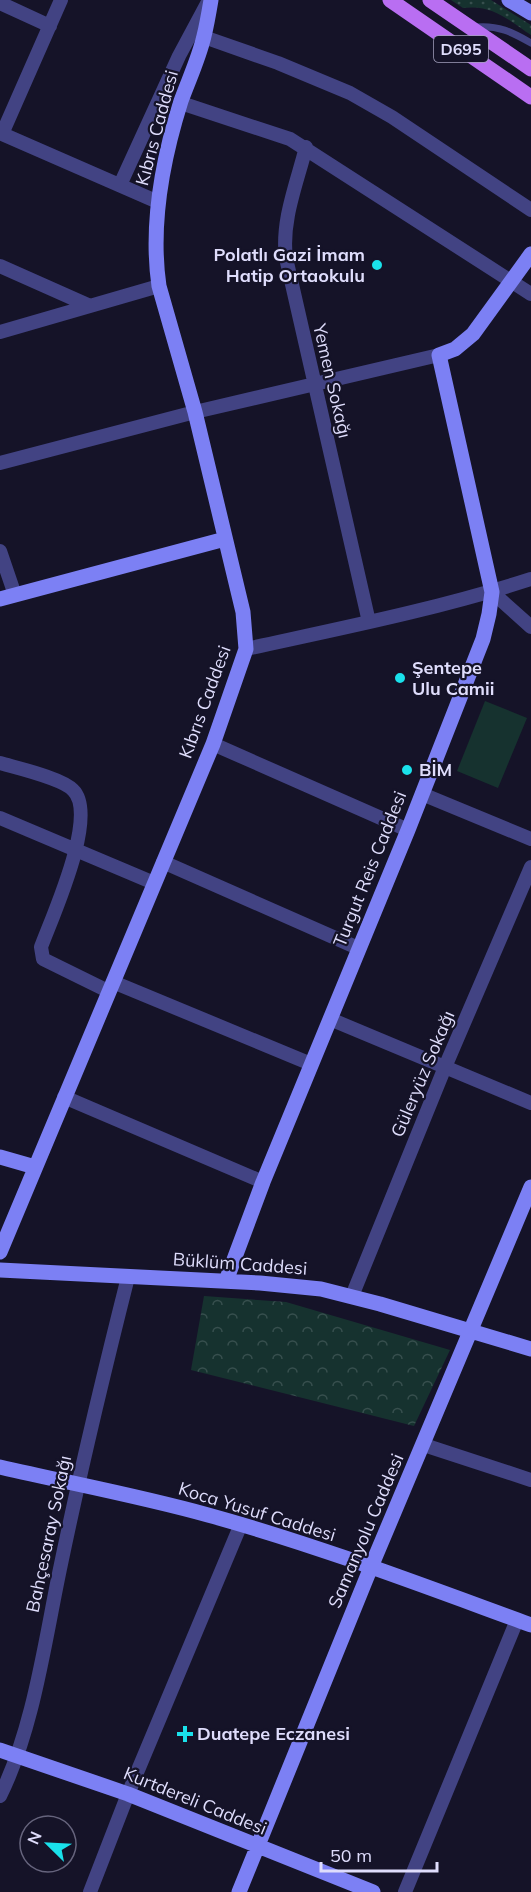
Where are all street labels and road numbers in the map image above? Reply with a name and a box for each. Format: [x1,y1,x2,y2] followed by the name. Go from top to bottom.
[434,36,488,62] road number: D695
[130,68,183,188] street label: Kıbrıs Caddesi
[308,320,357,440] street label: Yemen Sokağı
[173,642,236,761] street label: Kıbrıs Caddesi
[328,788,411,950] street label: Turgut Reis Caddesi
[386,1007,460,1141] street label: Güleryüz Sokağı
[172,1247,308,1280] street label: Büklüm Caddesi
[323,1450,408,1612] street label: Samanyolu Caddesi
[21,1453,76,1614] street label: Bahçesaray Sokağı
[176,1477,339,1546] street label: Koca Yusuf Caddesi
[120,1761,270,1840] street label: Kurtdereli Caddesi

